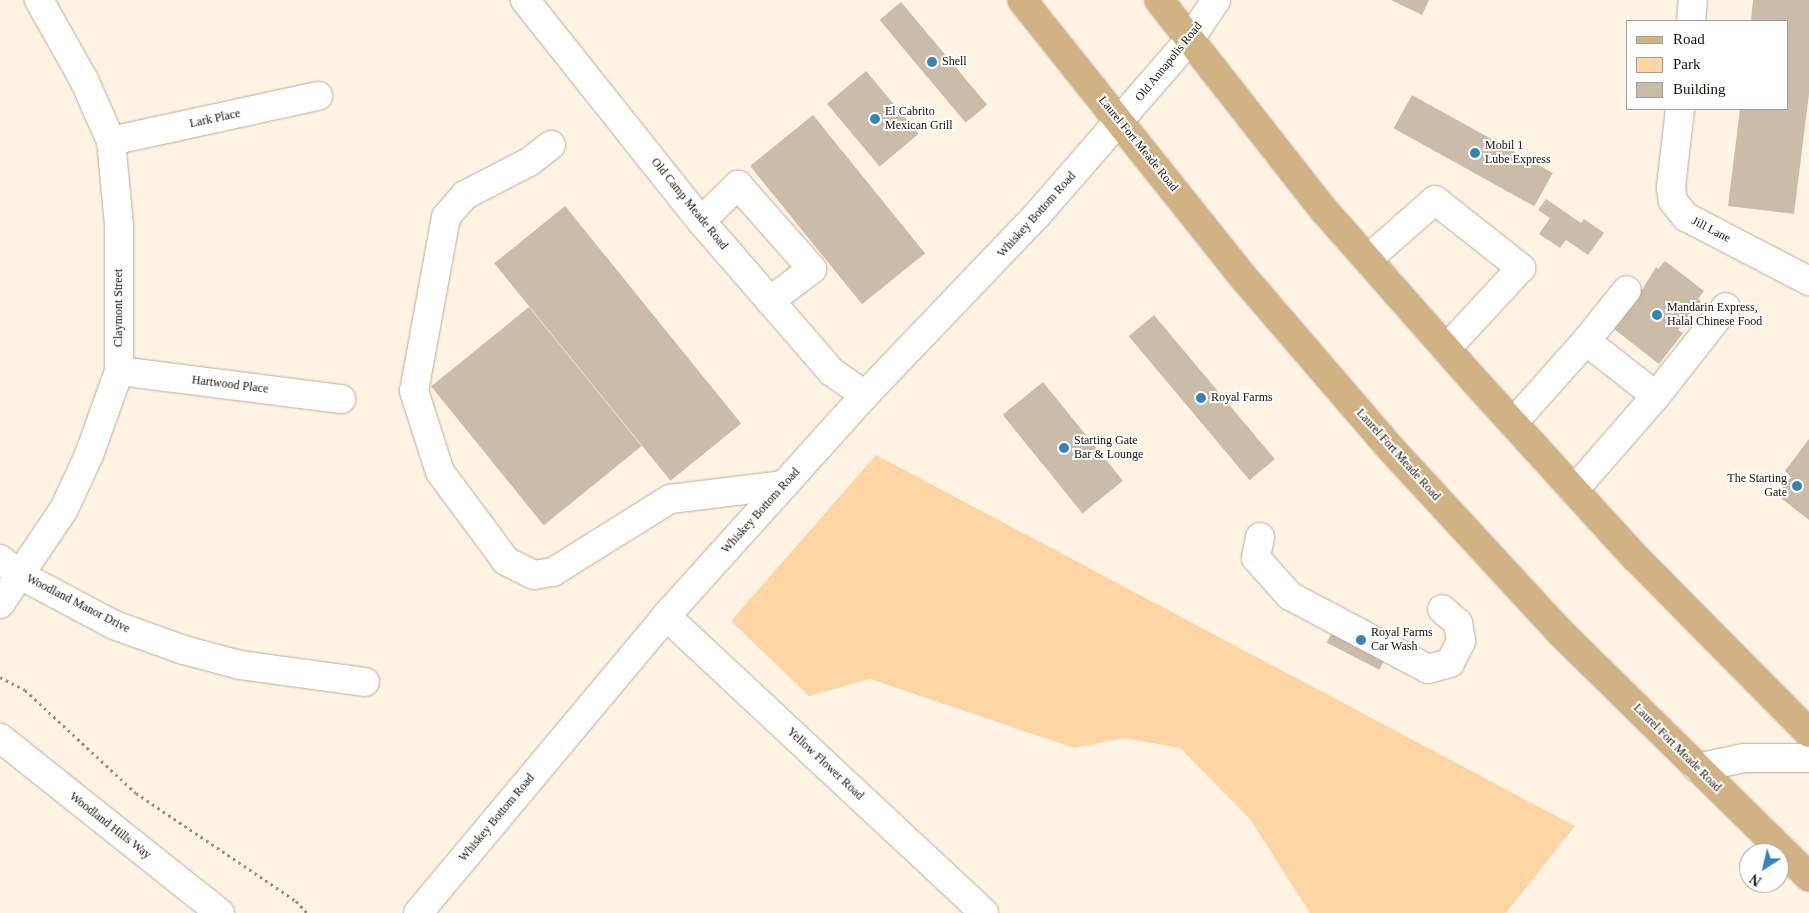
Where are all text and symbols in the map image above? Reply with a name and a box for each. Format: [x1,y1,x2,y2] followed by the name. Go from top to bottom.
[1132,19,1206,105] street label: Old Annapolis Road
[1626,20,1789,110] legend
[1673,31,1705,47] text: Road
[942,55,967,69] place label: Shell
[926,56,938,68] marker: Shell
[1673,56,1701,72] text: Park
[1673,81,1726,97] text: Building
[1095,94,1181,194] street label: Laurel Fort Meade Road
[885,105,953,133] place label: El Cabrito Mexican Grill
[188,107,242,131] street label: Lark Place
[869,113,881,125] marker: El Cabrito Mexican Grill
[1485,139,1551,167] place label: Mobil 1 Lube Express
[1469,147,1481,159] marker: Mobil 1 Lube Express
[648,155,730,253] street label: Old Camp Meade Road
[995,169,1079,261] street label: Whiskey Bottom Road
[1689,214,1733,246] street label: Jill Lane
[112,269,126,347] street label: Claymont Street
[1667,301,1762,329] place label: Mandarin Express, Halal Chinese Food
[1651,309,1663,321] marker: Mandarin Express, Halal Chinese Food
[191,373,269,397] street label: Hartwood Place
[1211,391,1273,405] place label: Royal Farms
[1195,392,1207,404] marker: Royal Farms
[1353,406,1443,504] street label: Laurel Fort Meade Road
[1074,434,1143,462] place label: Starting Gate Bar & Lounge
[1058,442,1070,454] marker: Starting Gate Bar & Lounge
[719,465,803,557] street label: Whiskey Bottom Road
[1727,472,1787,500] place label: The Starting Gate
[1791,480,1803,492] marker: The Starting Gate
[24,572,132,636] street label: Woodland Manor Drive
[1371,626,1433,654] place label: Royal Farms Car Wash
[1355,634,1367,646] marker: Royal Farms Car Wash
[1630,701,1724,795] street label: Laurel Fort Meade Road
[784,725,866,803] street label: Yellow Flower Road
[456,771,538,865] street label: Whiskey Bottom Road
[66,790,154,862] street label: Woodland Hills Way
[1739,843,1789,893] north arrow
[1747,871,1764,889] text: N

